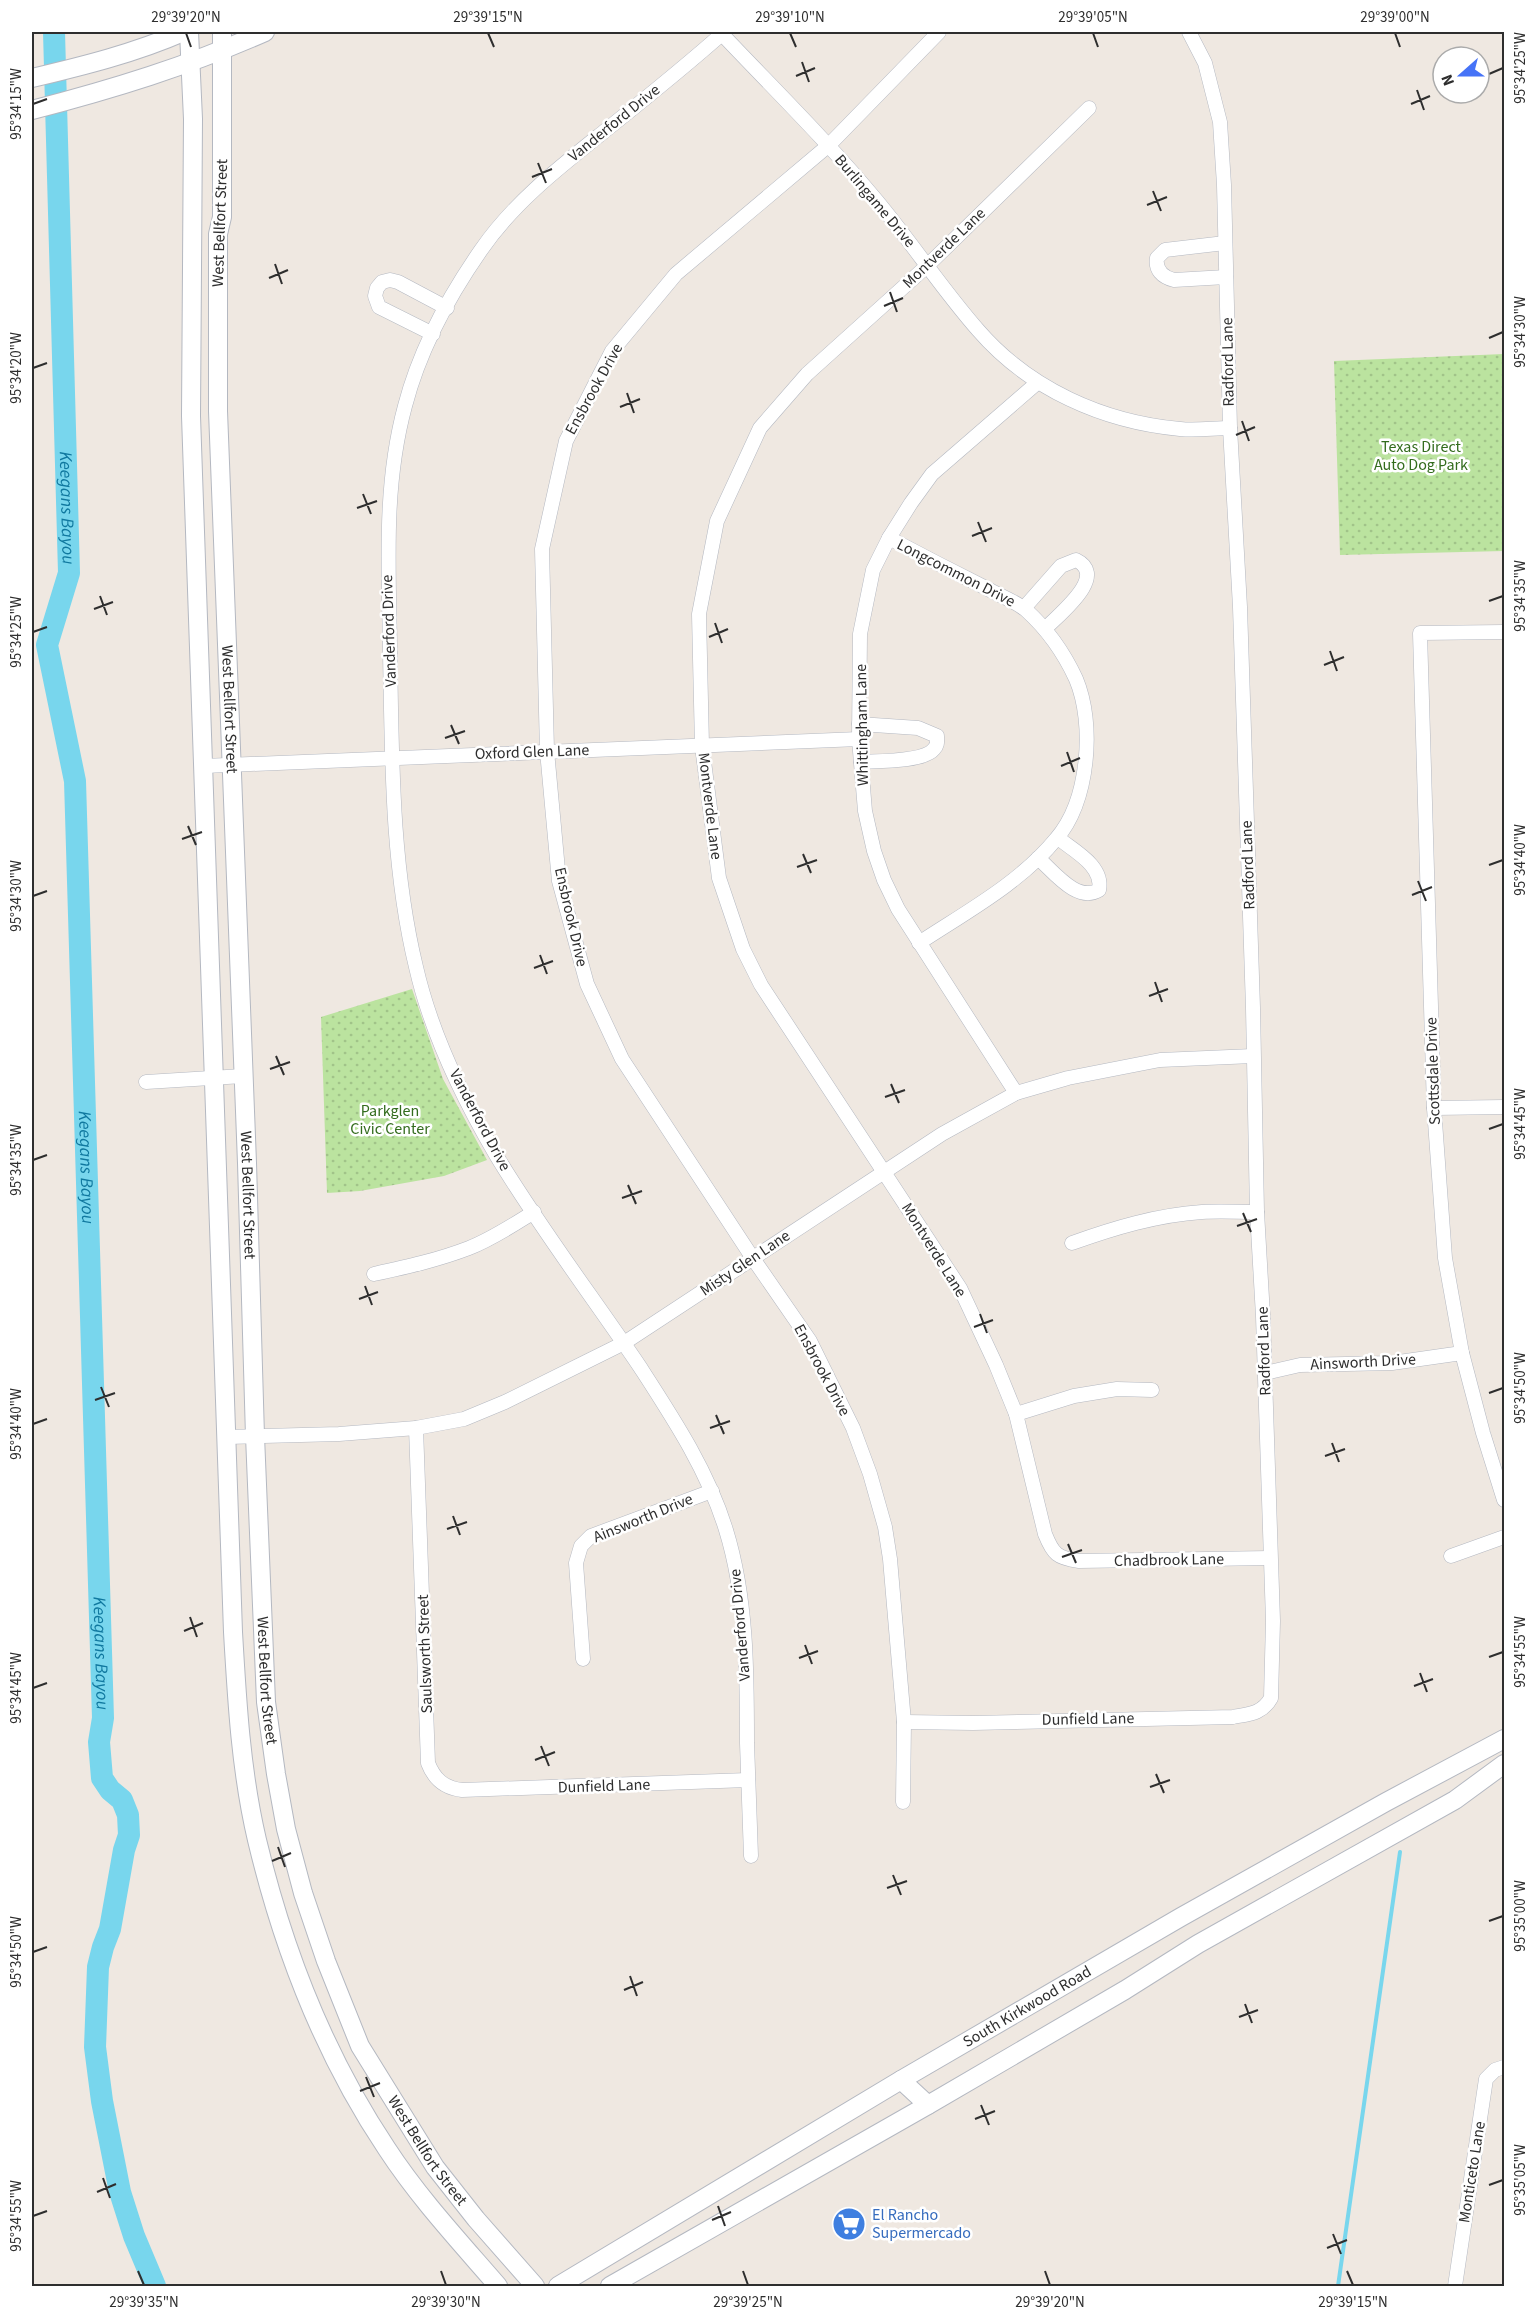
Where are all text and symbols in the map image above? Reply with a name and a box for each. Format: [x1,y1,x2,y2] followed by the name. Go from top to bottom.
[151,7,221,28] text: 29°39'20"N
[453,7,523,28] text: 29°39'15"N
[755,7,825,28] text: 29°39'10"N
[1058,7,1128,28] text: 29°39'05"N
[1360,7,1430,28] text: 29°39'00"N
[1510,32,1531,104] text: 95°34'25"W
[1431,45,1491,105] north arrow
[6,68,27,140] text: 95°34'15"W
[1436,71,1460,89] text: N
[563,79,665,167] street label: Vanderford Drive
[829,150,921,252] street label: Burlingame Drive
[207,158,233,288] street label: West Bellfort Street
[898,203,990,293] street label: Montverde Lane
[1510,296,1531,368] text: 95°34'30"W
[1216,317,1240,407] street label: Radford Lane
[6,332,27,404] text: 95°34'20"W
[560,339,628,439] street label: Ensbrook Drive
[1374,436,1468,476] park label: Texas Direct Auto Dog Park
[53,451,81,565] water label: Keegans Bayou
[893,534,1019,612] street label: Longcommon Drive
[1510,560,1531,632] text: 95°34'35"W
[376,574,402,688] street label: Vanderford Drive
[6,596,27,668] text: 95°34'25"W
[216,645,243,775] street label: West Bellfort Street
[850,664,874,786] street label: Whittingham Lane
[474,739,590,765] street label: Oxford Glen Lane
[693,751,727,861] street label: Montverde Lane
[1235,820,1261,910] street label: Radford Lane
[1510,824,1531,896] text: 95°34'40"W
[6,860,27,932] text: 95°34'30"W
[549,865,593,969] street label: Ensbrook Drive
[1420,1017,1446,1125] street label: Scottsdale Drive
[444,1065,516,1175] street label: Vanderford Drive
[1510,1088,1531,1160] text: 95°34'45"W
[350,1100,430,1140] park label: Parkglen Civic Center
[72,1111,101,1224] water label: Keegans Bayou
[6,1124,27,1196] text: 95°34'35"W
[235,1130,261,1260] street label: West Bellfort Street
[896,1198,972,1302] street label: Montverde Lane
[696,1225,794,1301] street label: Misty Glen Lane
[1251,1306,1277,1396] street label: Radford Lane
[789,1320,856,1420] street label: Ensbrook Drive
[1310,1348,1416,1376] street label: Ainsworth Drive
[1510,1352,1531,1424] text: 95°34'50"W
[6,1388,27,1460] text: 95°34'40"W
[590,1488,696,1548] street label: Ainsworth Drive
[1114,1548,1224,1572] street label: Chadbrook Lane
[724,1568,756,1682] street label: Vanderford Drive
[412,1593,438,1714] street label: Saulsworth Street
[87,1596,115,1710] water label: Keegans Bayou
[251,1616,283,1747] street label: West Bellfort Street
[1510,1616,1531,1688] text: 95°34'55"W
[6,1652,27,1724] text: 95°34'45"W
[1042,1707,1135,1731] street label: Dunfield Lane
[557,1773,651,1799] street label: Dunfield Lane
[1510,1880,1531,1952] text: 95°35'00"W
[6,1916,27,1988] text: 95°34'50"W
[959,1961,1095,2053] street label: South Kirkwood Road
[382,2091,473,2211] street label: West Bellfort Street
[1453,2119,1491,2224] street label: Monticeto Lane
[1510,2144,1531,2216] text: 95°35'05"W
[6,2180,27,2252] text: 95°34'55"W
[872,2204,971,2244] place label: El Rancho Supermercado
[831,2206,867,2242] supermarket icon: El Rancho Supermercado
[109,2292,179,2313] text: 29°39'35"N
[411,2292,481,2313] text: 29°39'30"N
[713,2292,783,2313] text: 29°39'25"N
[1015,2292,1085,2313] text: 29°39'20"N
[1318,2292,1388,2313] text: 29°39'15"N

